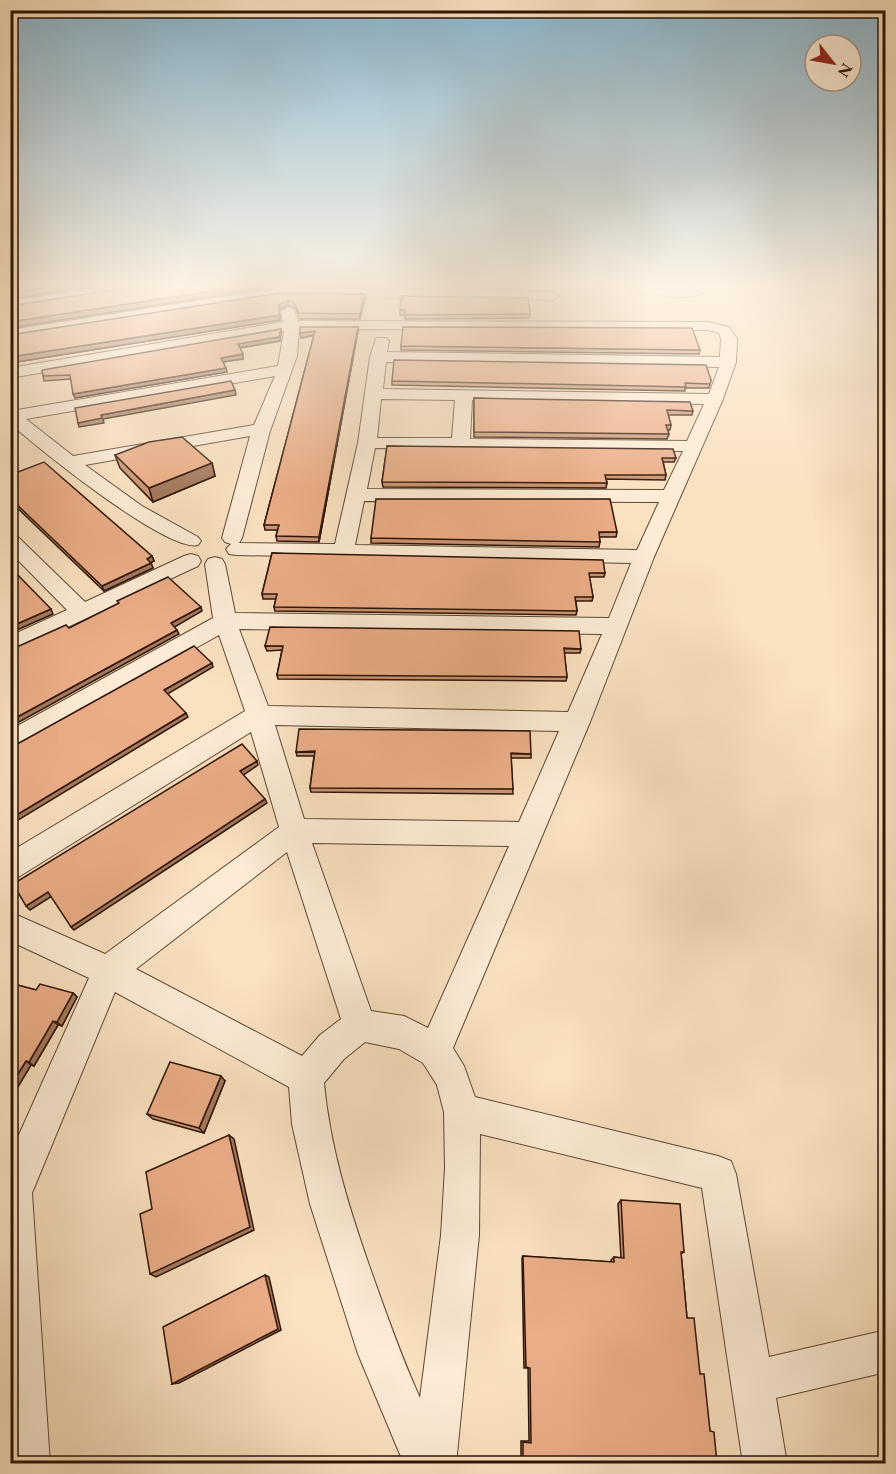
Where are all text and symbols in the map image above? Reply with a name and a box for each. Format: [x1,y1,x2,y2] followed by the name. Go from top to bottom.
[803,33,863,93] north arrow
[833,60,858,81] text: N

